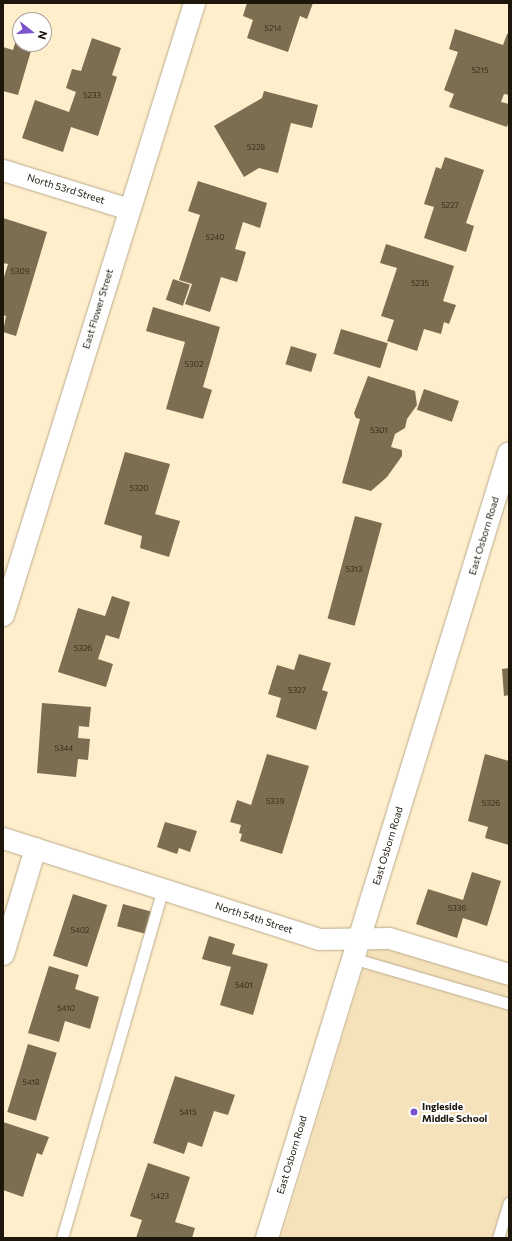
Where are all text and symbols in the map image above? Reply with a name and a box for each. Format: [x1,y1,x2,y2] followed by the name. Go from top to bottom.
[12,12,52,52] north arrow
[264,24,282,34] house number: 5214
[36,30,50,41] text: N
[471,66,489,76] house number: 5215
[83,91,101,101] house number: 5233
[247,143,265,153] house number: 5228
[26,171,106,207] street label: North 53rd Street
[441,201,459,211] house number: 5227
[206,233,224,243] house number: 5240
[10,267,30,277] house number: 5309
[80,268,116,350] street label: East Flower Street
[411,279,429,289] house number: 5235
[185,360,203,370] house number: 5302
[370,426,388,436] house number: 5301
[130,484,148,494] house number: 5320
[466,495,502,577] street label: East Osborn Road
[345,565,363,575] house number: 5313
[74,644,92,654] house number: 5326
[288,686,306,696] house number: 5327
[55,744,73,754] house number: 5344
[266,797,284,807] house number: 5339
[482,799,500,809] house number: 5326
[370,805,406,887] street label: East Osborn Road
[214,900,294,936] street label: North 54th Street
[448,904,466,914] house number: 5336
[70,926,90,936] house number: 5402
[235,981,253,991] house number: 5401
[57,1004,75,1014] house number: 5410
[22,1078,40,1088] house number: 5418
[422,1100,487,1124] place label: Ingleside Middle School
[409,1107,419,1117] marker: Ingleside Middle School
[179,1108,197,1118] house number: 5415
[274,1114,310,1196] street label: East Osborn Road
[151,1192,169,1202] house number: 5423

